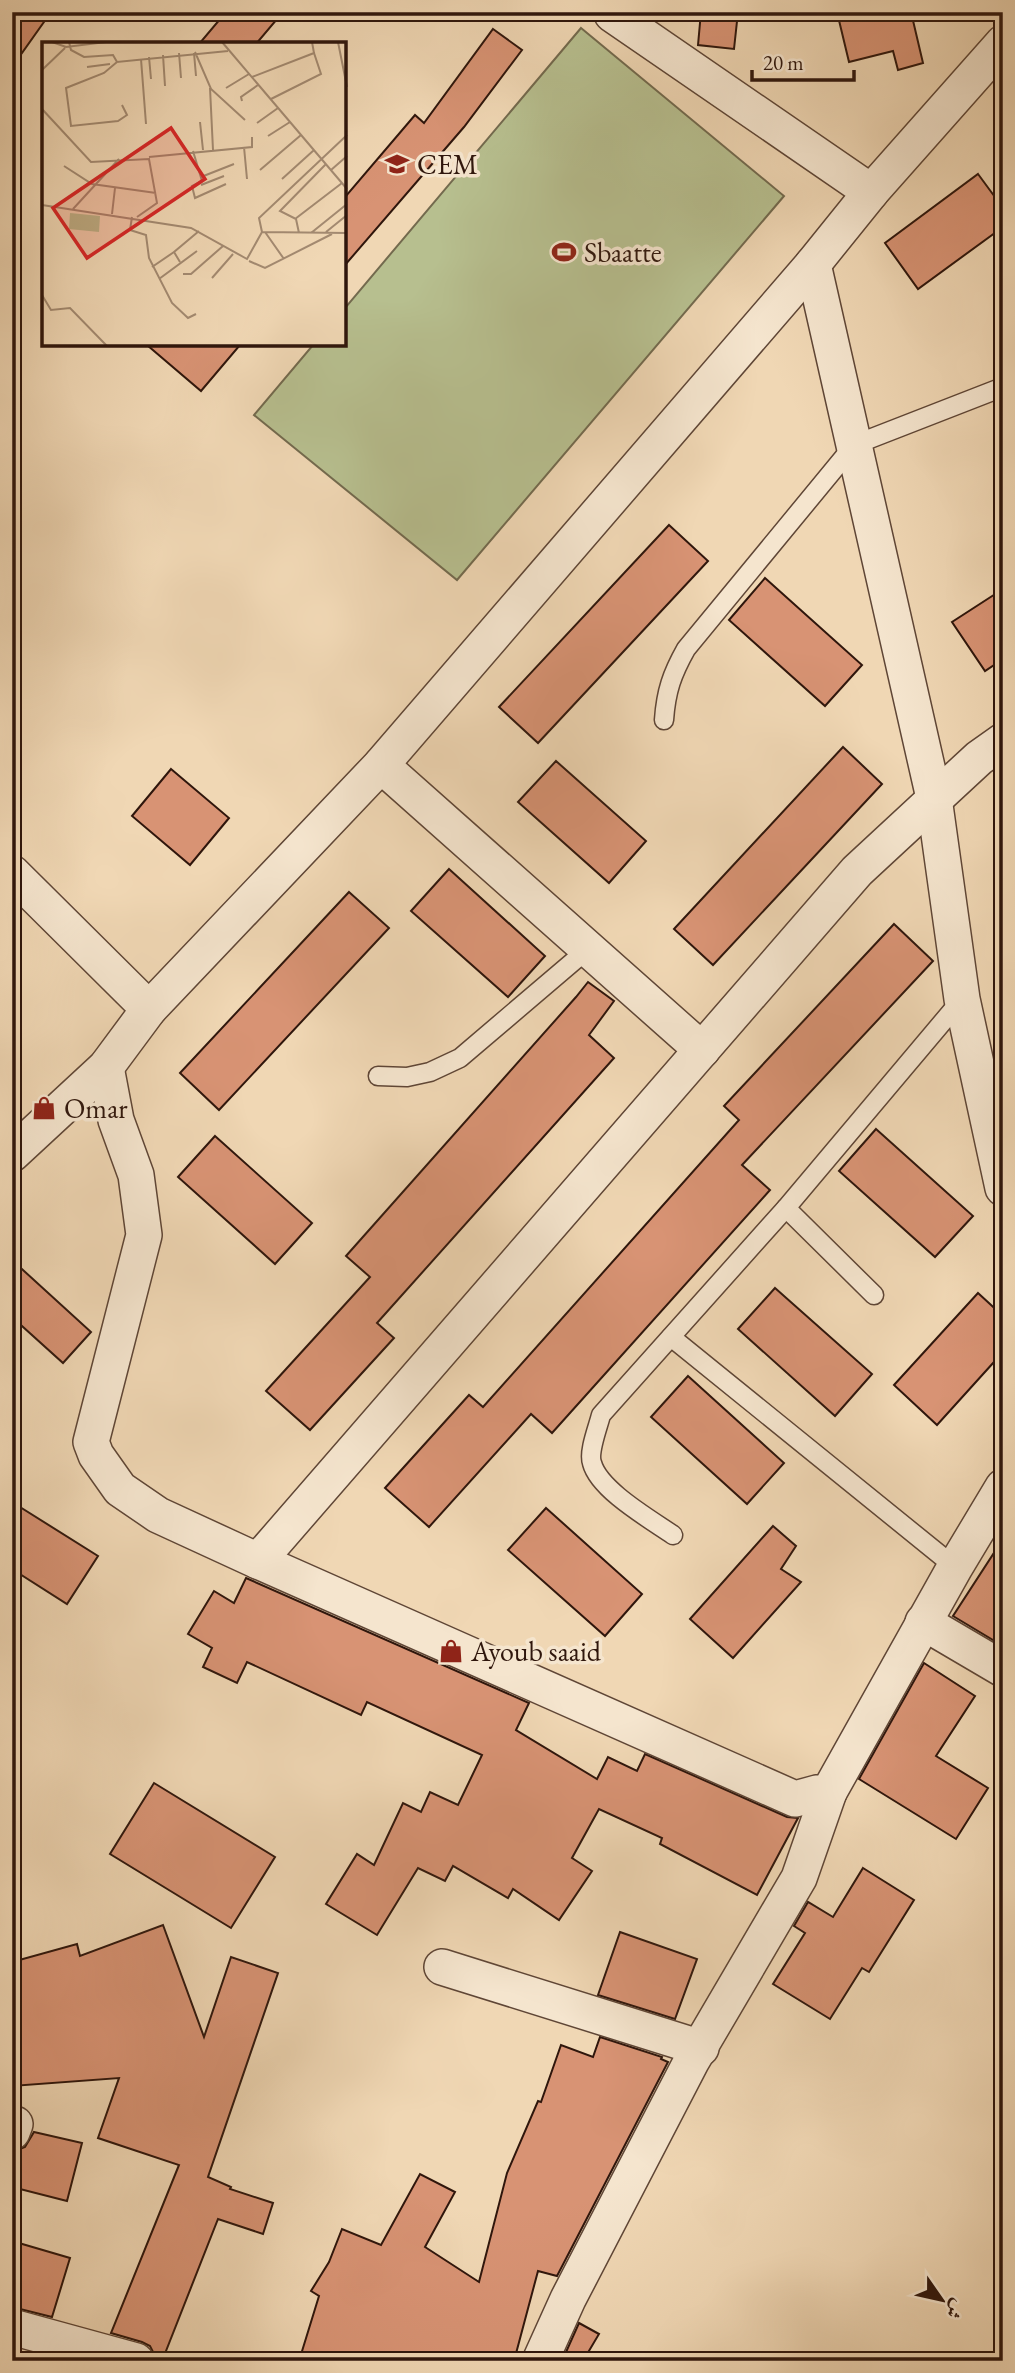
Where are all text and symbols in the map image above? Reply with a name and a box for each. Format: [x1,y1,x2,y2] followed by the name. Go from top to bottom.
[752,38,854,82] scale bar
[42,42,346,346] inset map
[763,49,804,76] text: 20 m
[417,146,478,182] place label: CEM
[383,150,411,178] school or university icon: CEM
[584,234,662,270] place label: Sbaatte
[550,238,578,266] sports icon: Sbaatte
[64,1090,128,1126] place label: Omar
[30,1094,58,1122] shop icon: Omar
[470,1633,602,1669] place label: Ayoub saaid
[437,1637,465,1665] shop icon: Ayoub saaid
[906,2264,976,2334] north arrow
[940,2294,971,2324] text: ش

